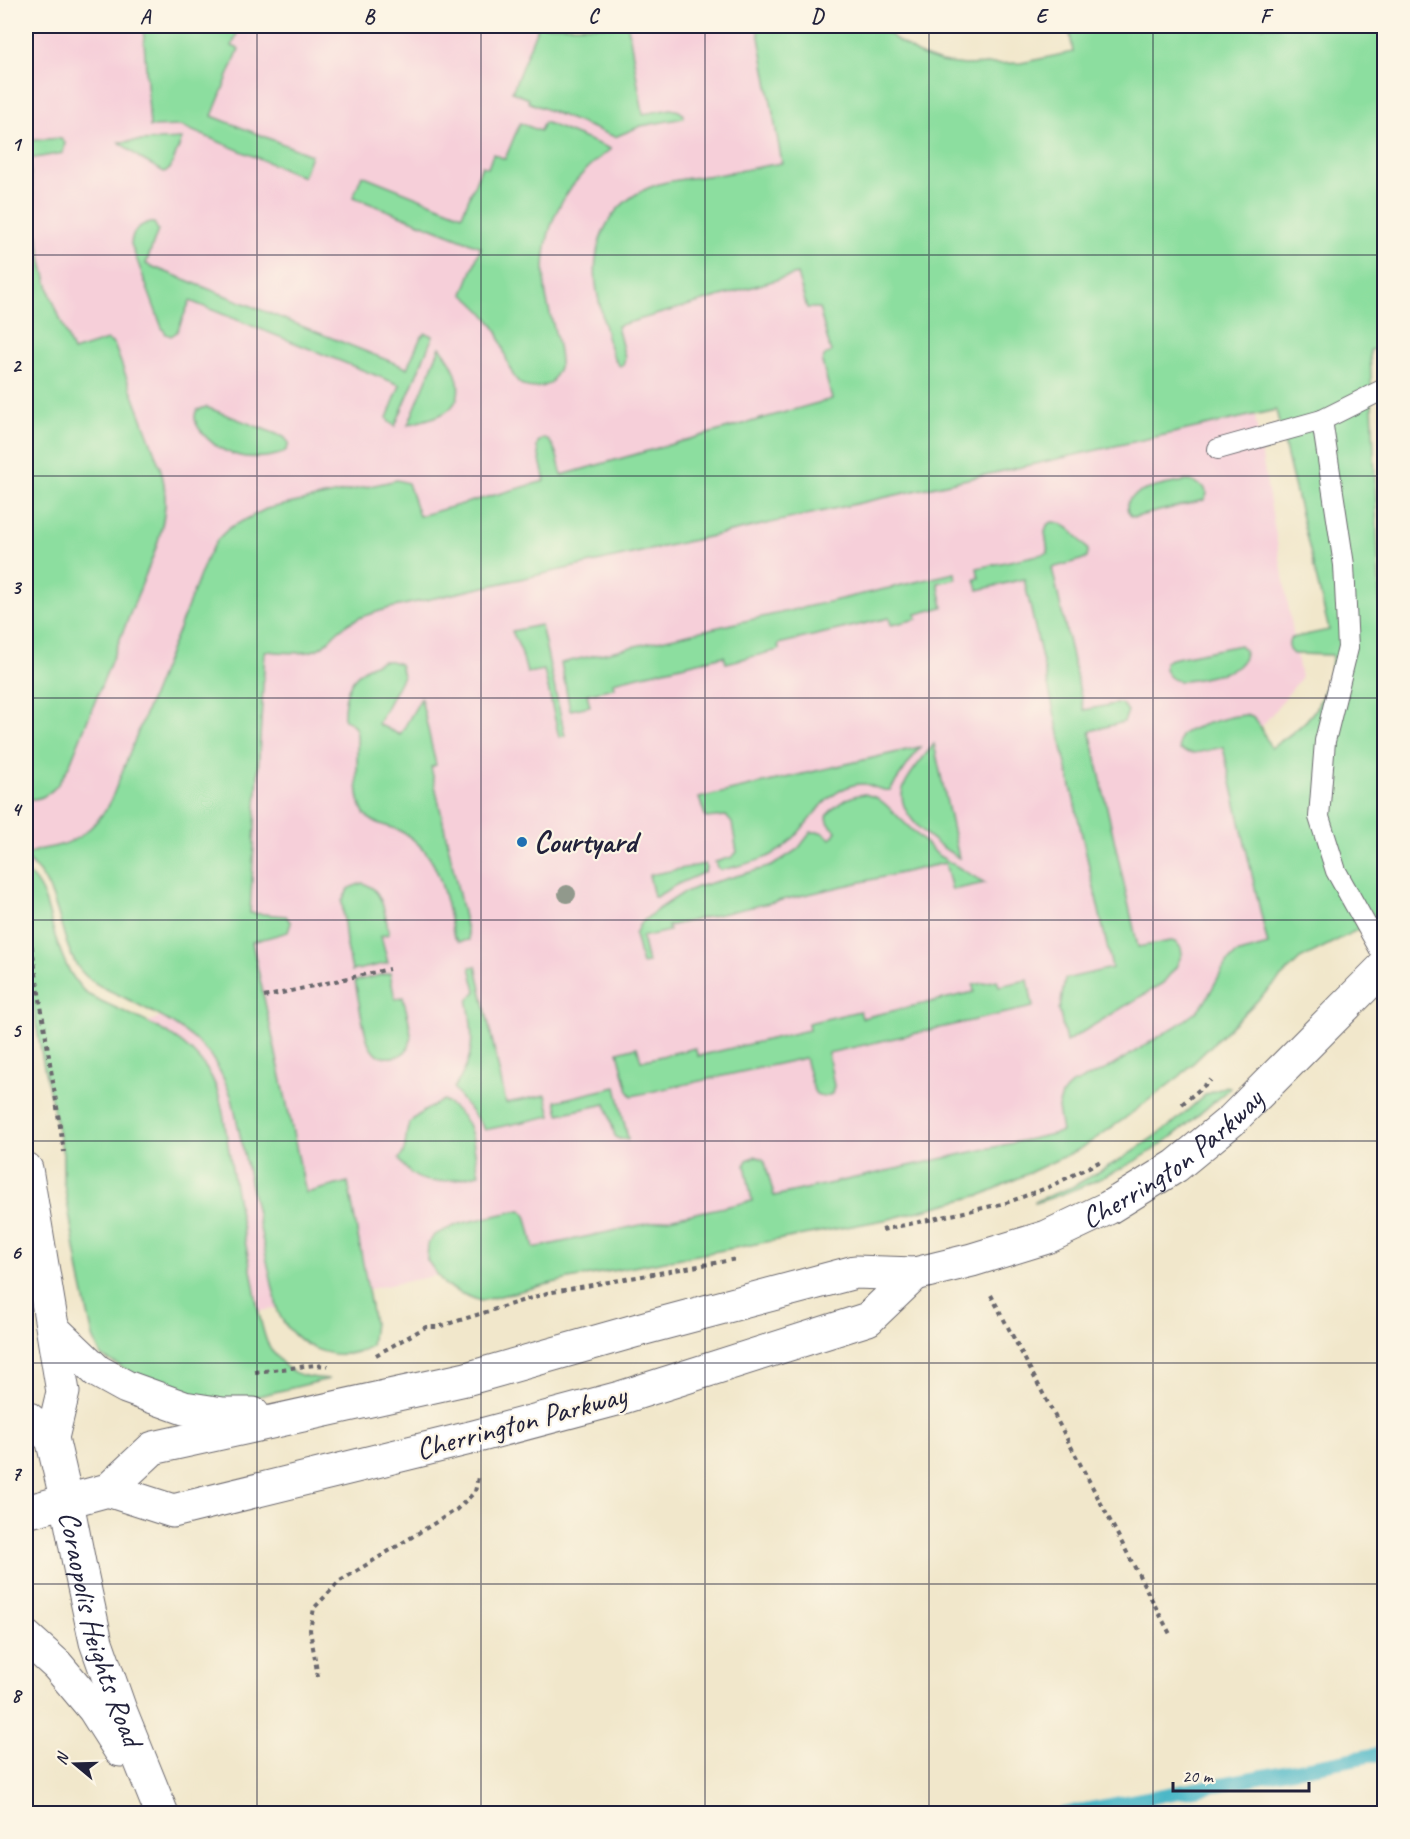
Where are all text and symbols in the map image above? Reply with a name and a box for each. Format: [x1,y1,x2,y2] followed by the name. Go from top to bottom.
[140,4,152,29] text: A
[364,4,376,29] text: B
[588,4,600,29] text: C
[811,4,825,29] text: D
[1036,4,1050,29] text: E
[1260,4,1274,29] text: F
[12,132,23,157] text: 1
[12,353,23,378] text: 2
[12,575,23,600] text: 3
[12,797,24,822] text: 4
[534,823,642,861] place label: Courtyard
[515,835,529,849] marker: Courtyard
[12,1018,23,1043] text: 5
[1075,1080,1272,1237] street label: Cherrington Parkway
[11,1240,22,1265] text: 6
[412,1375,632,1468] street label: Cherrington Parkway
[12,1461,23,1486] text: 7
[50,1508,153,1755] street label: Coraopolis Heights Road
[12,1683,24,1708] text: 8
[45,1734,105,1794] north arrow
[51,1749,74,1767] text: N
[1173,1755,1310,1793] scale bar
[1182,1765,1215,1787] text: 20 m

